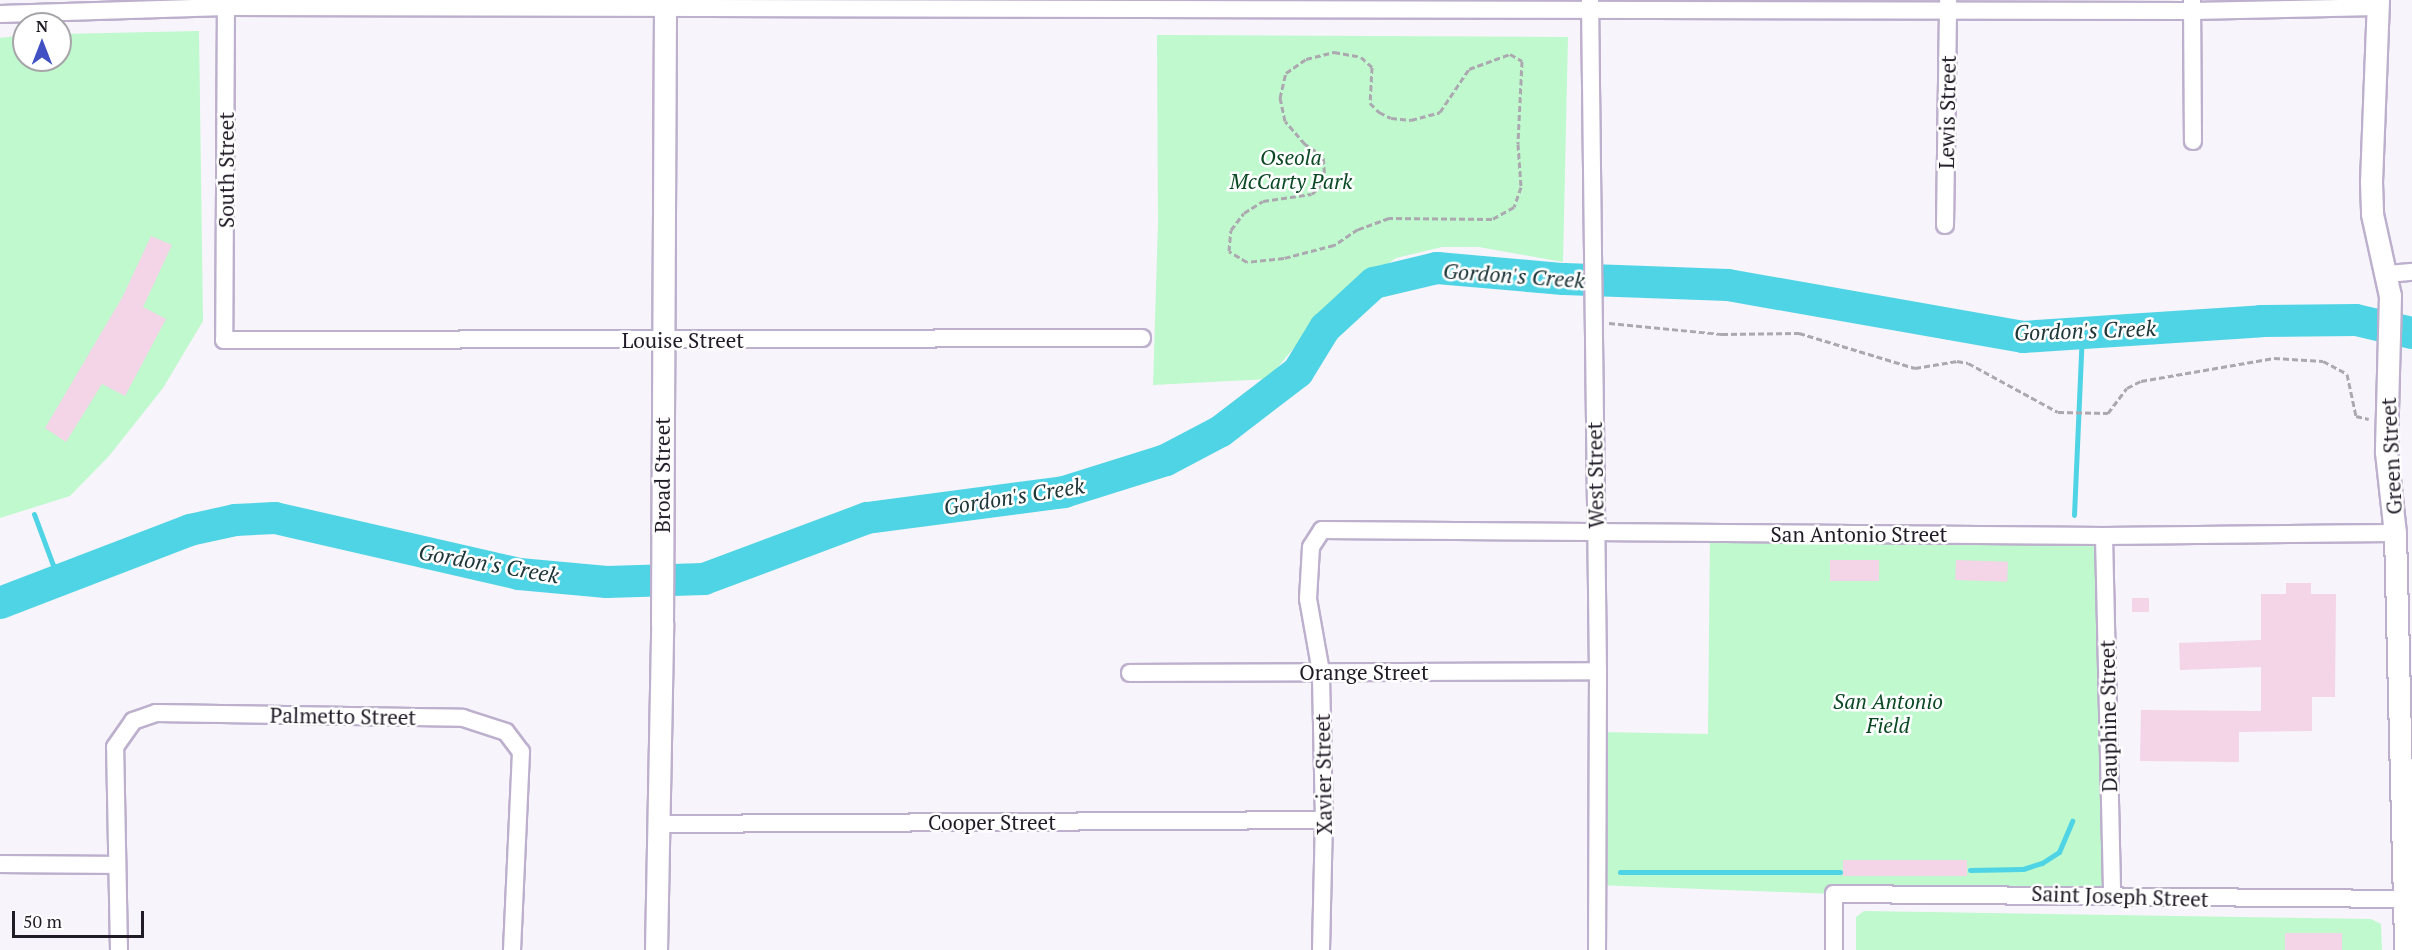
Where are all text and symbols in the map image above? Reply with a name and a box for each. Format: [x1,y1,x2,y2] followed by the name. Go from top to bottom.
[12,12,72,72] north arrow
[36,15,48,37] text: N
[1933,55,1961,169] street label: Lewis Street
[213,112,239,228] street label: South Street
[1230,144,1352,194] park label: Oseola McCarty Park
[1442,257,1586,293] water label: Gordon's Creek
[2014,314,2156,346] water label: Gordon's Creek
[622,327,744,353] street label: Louise Street
[2375,397,2407,515] street label: Green Street
[649,417,675,533] street label: Broad Street
[1581,421,1609,529] street label: West Street
[942,472,1086,520] water label: Gordon's Creek
[1770,521,1948,547] street label: San Antonio Street
[417,538,561,588] water label: Gordon's Creek
[2094,640,2122,792] street label: Dauphine Street
[1299,659,1429,685] street label: Orange Street
[1833,688,1943,738] park label: San Antonio Field
[270,702,416,730] street label: Palmetto Street
[1309,713,1337,835] street label: Xavier Street
[928,809,1056,835] street label: Cooper Street
[2031,880,2209,912] street label: Saint Joseph Street
[15,899,147,937] scale bar
[23,909,62,933] text: 50 m

